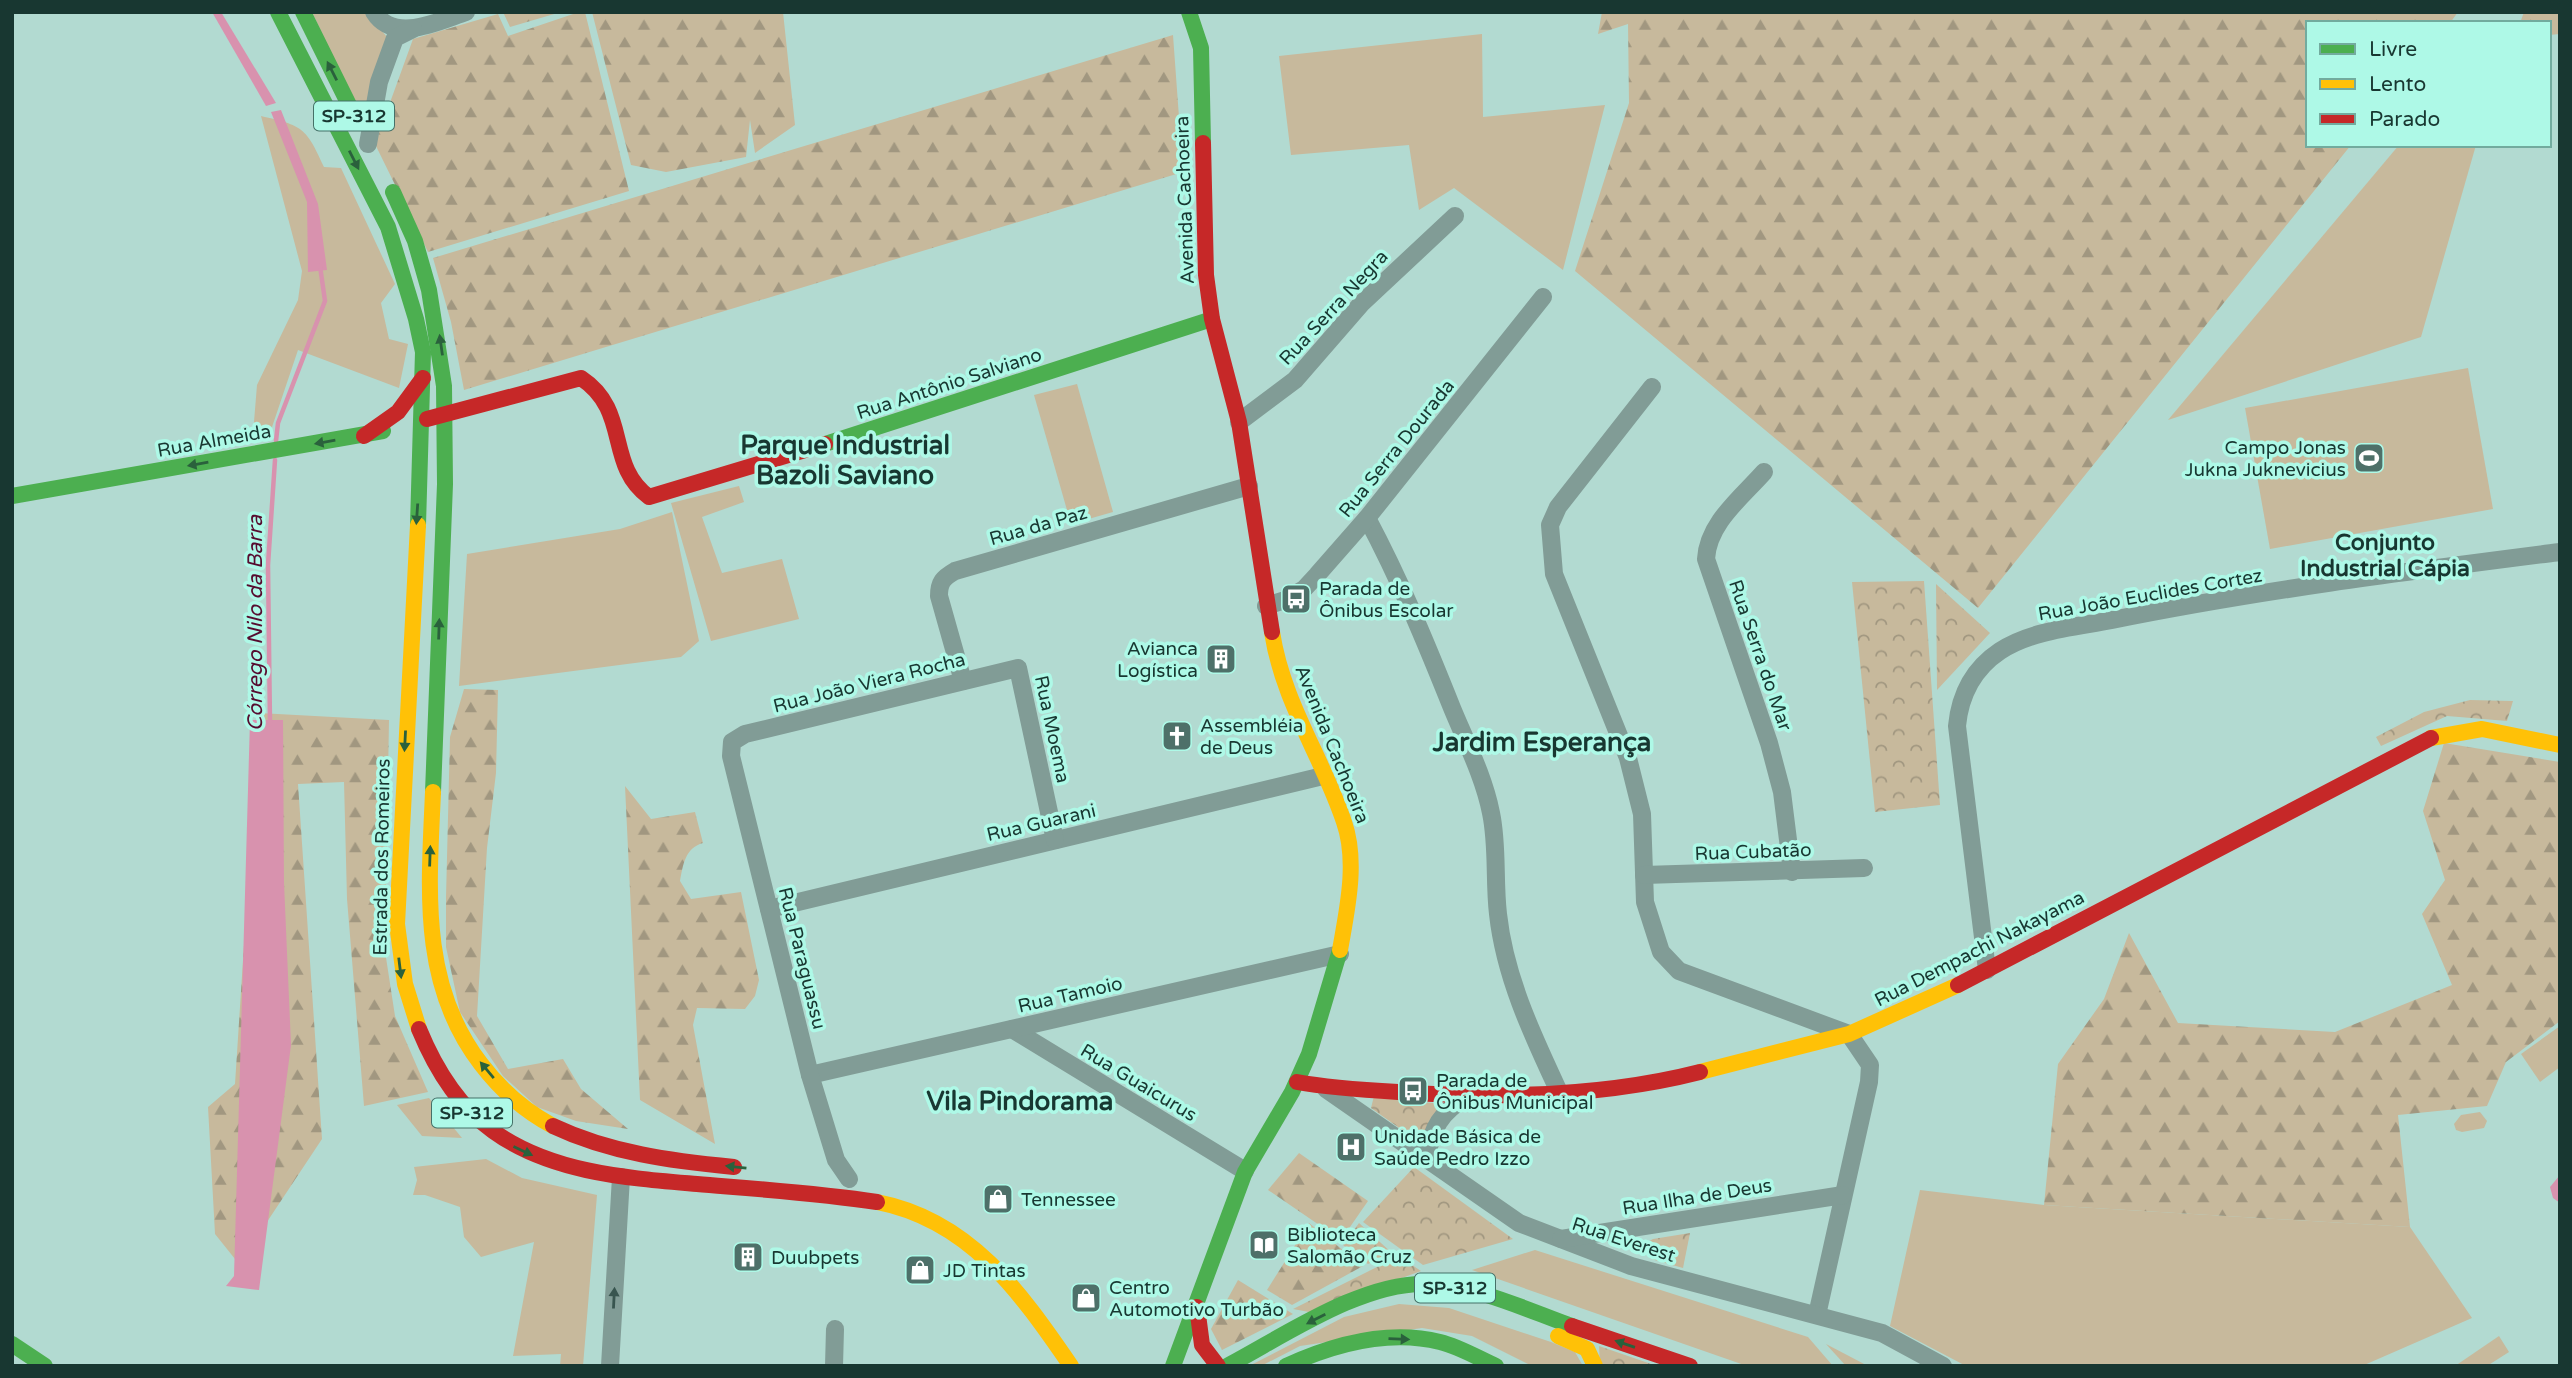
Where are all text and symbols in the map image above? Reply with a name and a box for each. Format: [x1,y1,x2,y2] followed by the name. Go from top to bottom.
[2306,21,2551,147] legend
[2369,37,2417,62] text: Livre
[326,61,337,81] one-way arrow
[2369,72,2426,97] text: Lento
[314,102,394,131] road number: SP-312
[2369,107,2440,132] text: Parado
[1171,115,1199,285] street label: Avenida Cachoeira
[348,150,360,170] one-way arrow
[1275,246,1393,370] street label: Rua Serra Negra
[435,334,446,356] one-way arrow
[854,344,1045,424] street label: Rua Antônio Salviano
[1334,375,1459,522] street label: Rua Serra Dourada
[156,420,273,462] street label: Rua Almeida
[740,430,950,491] district label: Parque Industrial Bazoli Saviano
[314,437,336,448] one-way arrow
[2185,437,2346,481] place label: Campo Jonas Jukna Juknevicius
[2352,441,2386,475] sports icon: Campo Jonas Jukna Juknevicius
[187,459,209,470] one-way arrow
[987,502,1090,550] street label: Rua da Paz
[411,503,422,525] one-way arrow
[243,514,268,731] water label: Córrego Nilo da Barra
[2300,529,2470,583] district label: Conjunto Industrial Cápia
[2036,564,2264,626] street label: Rua João Euclides Cortez
[1724,577,1796,734] street label: Rua Serra do Mar
[1319,578,1454,622] place label: Parada de Ônibus Escolar
[1279,582,1313,616] bus stop icon: Parada de Ônibus Escolar
[433,618,444,640] one-way arrow
[1117,638,1198,682] place label: Avianca Logística
[1204,642,1238,676] building icon: Avianca Logística
[771,648,968,717] street label: Rua João Viera Rocha
[1290,662,1374,827] street label: Avenida Cachoeira
[1030,673,1074,785] street label: Rua Moema
[1200,715,1304,759] place label: Assembléia de Deus
[1160,719,1194,753] church icon: Assembléia de Deus
[1432,727,1651,758] district label: Jardim Esperança
[400,731,411,753] one-way arrow
[369,758,395,956] street label: Estrada dos Romeiros
[984,800,1098,846] street label: Rua Guarani
[1694,839,1812,865] street label: Rua Cubatão
[425,845,436,867] one-way arrow
[774,885,830,1032] street label: Rua Paraguassu
[1871,886,2088,1011] street label: Rua Dempachi Nakayama
[395,958,406,980] one-way arrow
[1016,972,1125,1018] street label: Rua Tamoio
[1076,1040,1201,1126] street label: Rua Guaicurus
[480,1061,495,1078] one-way arrow
[1436,1070,1593,1114] place label: Parada de Ônibus Municipal
[1396,1074,1430,1108] bus stop icon: Parada de Ônibus Municipal
[927,1086,1113,1117] district label: Vila Pindorama
[432,1098,512,1128] road number: SP-312
[1374,1126,1541,1170] place label: Unidade Básica de Saúde Pedro Izzo
[1334,1130,1368,1164] hospital icon: Unidade Básica de Saúde Pedro Izzo
[513,1145,533,1157] one-way arrow
[725,1162,747,1173] one-way arrow
[1621,1174,1773,1220] street label: Rua Ilha de Deus
[981,1182,1015,1216] shop icon: Tennessee
[1021,1189,1116,1211] place label: Tennessee
[1569,1213,1678,1267] street label: Rua Everest
[1287,1224,1412,1268] place label: Biblioteca Salomão Cruz
[1247,1228,1281,1262] library icon: Biblioteca Salomão Cruz
[731,1240,765,1274] building icon: Duubpets
[771,1247,859,1269] place label: Duubpets
[903,1253,937,1287] shop icon: JD Tintas
[943,1260,1026,1282] place label: JD Tintas
[1415,1274,1495,1302] road number: SP-312
[1109,1277,1284,1321] place label: Centro Automotivo Turbão
[1069,1281,1103,1315] shop icon: Centro Automotivo Turbão
[609,1286,620,1308] one-way arrow
[1306,1313,1326,1324] one-way arrow
[1388,1333,1410,1344] one-way arrow
[1615,1338,1636,1349] one-way arrow

